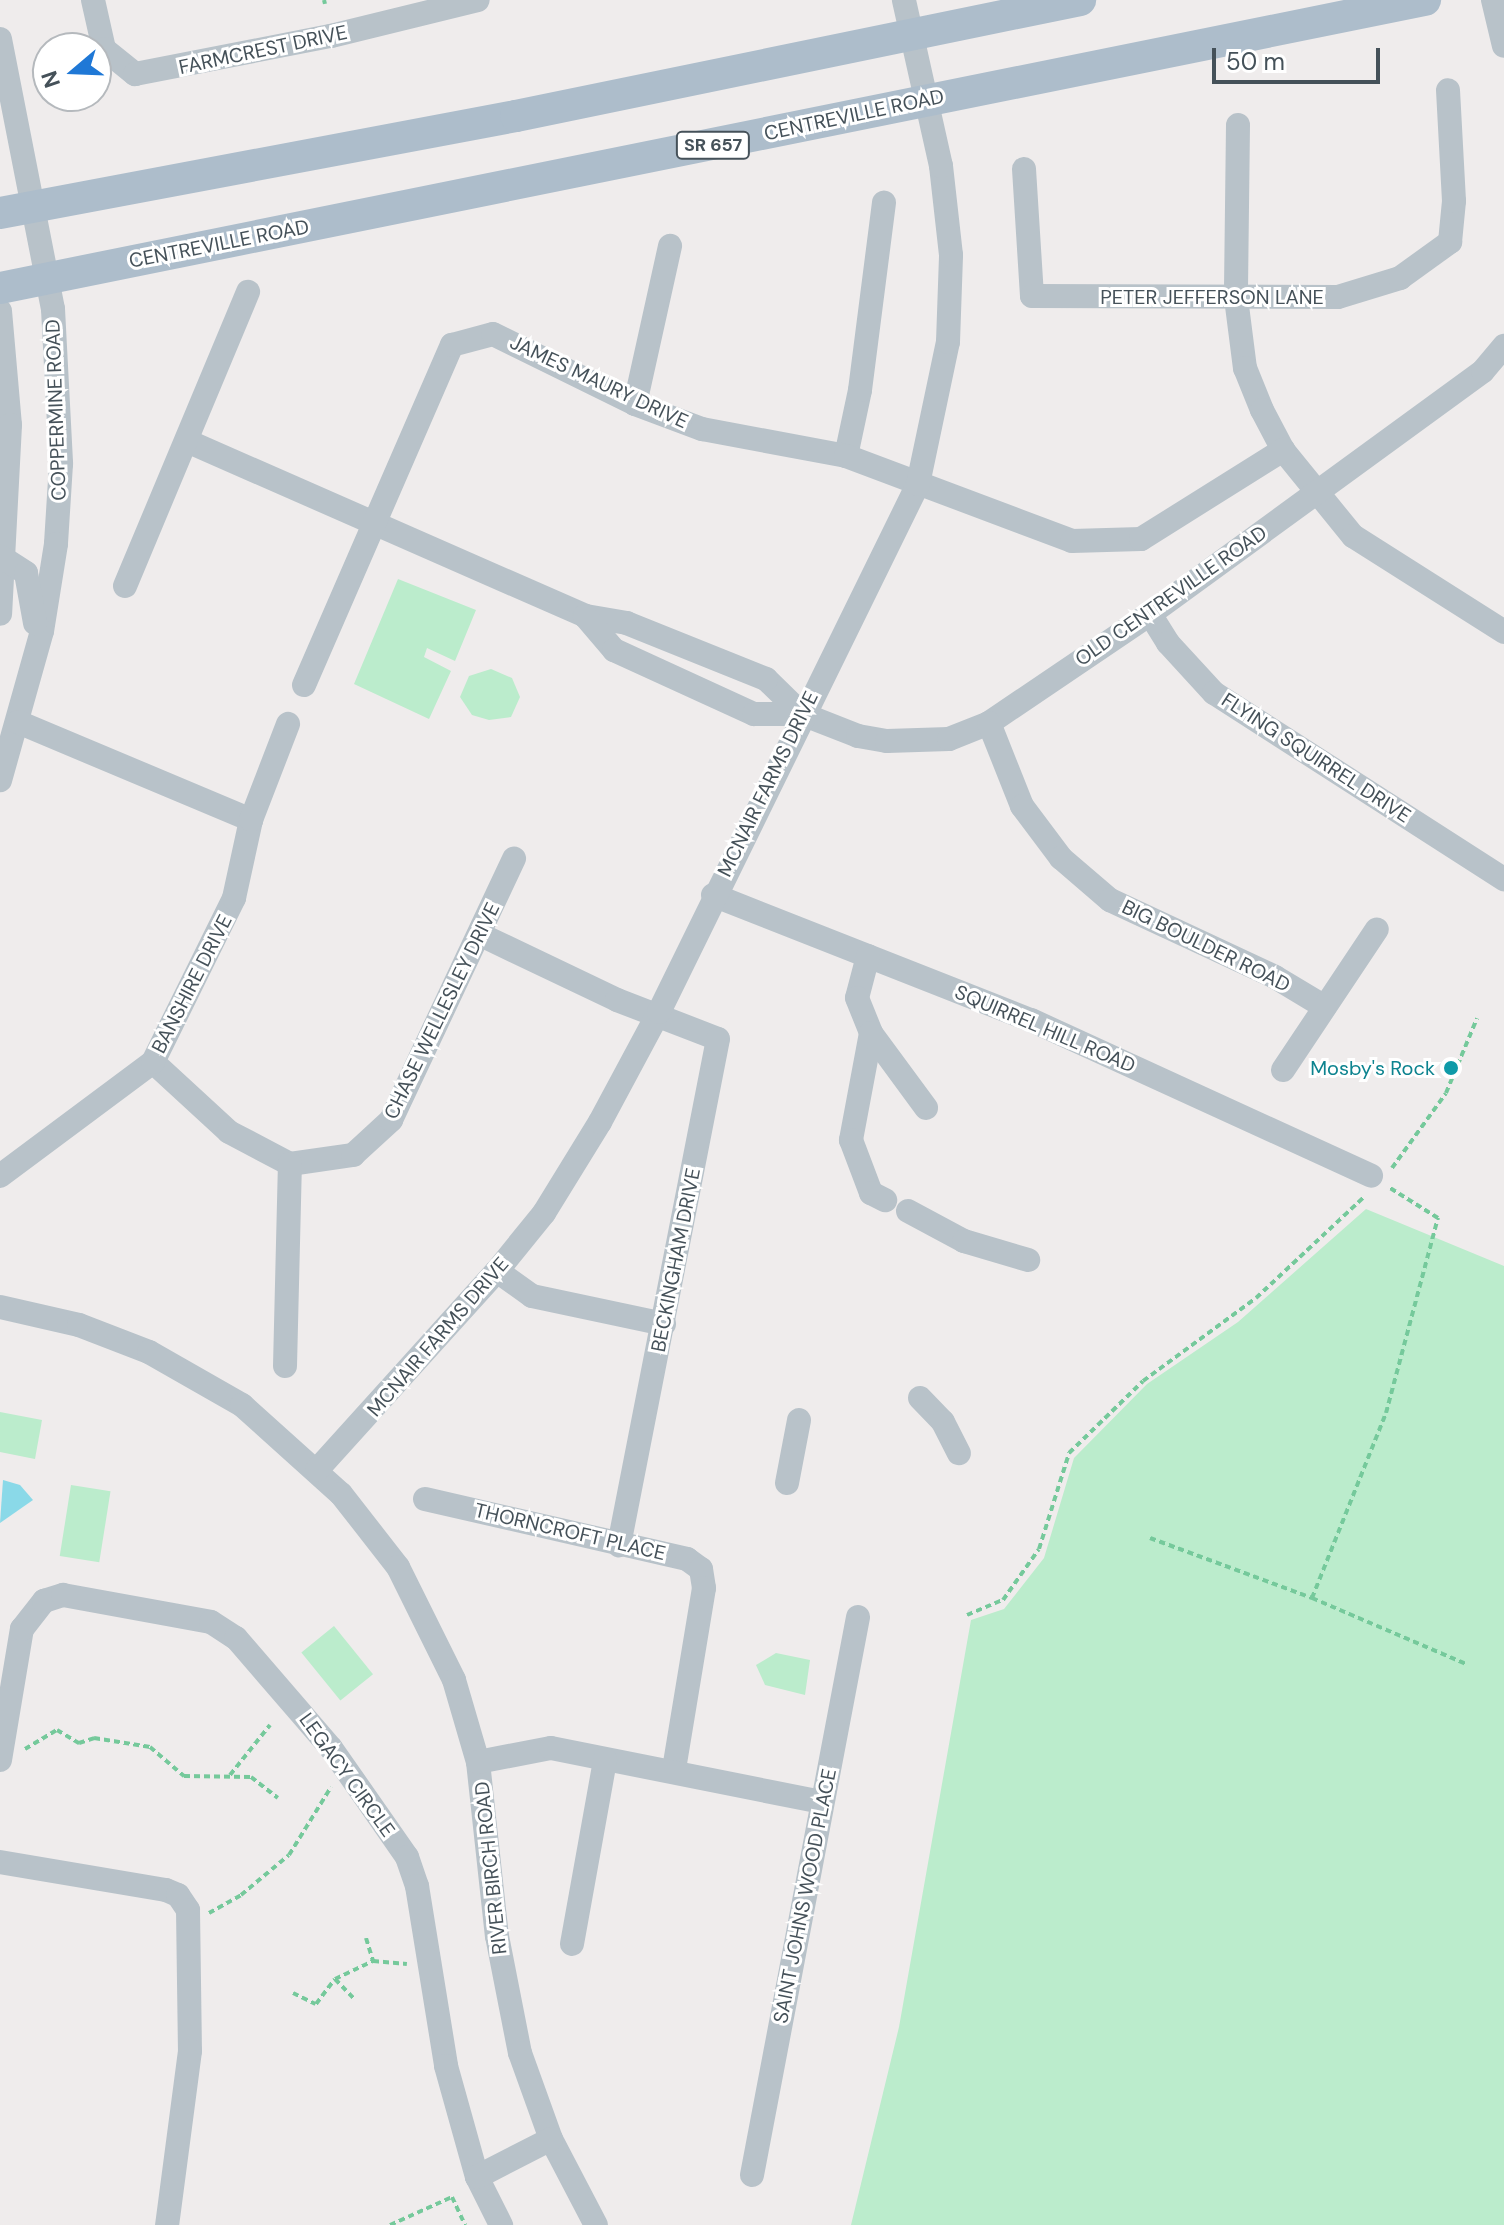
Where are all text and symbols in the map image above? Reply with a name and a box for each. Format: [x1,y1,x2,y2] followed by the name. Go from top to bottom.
[177,20,349,80] street label: FARMCREST DRIVE
[32,32,112,112] north arrow
[1216,32,1384,82] scale bar
[1226,46,1285,77] text: 50 m
[34,67,67,92] text: N
[762,84,946,146] street label: CENTREVILLE ROAD
[675,131,751,159] road number: SR 657
[127,215,311,273] street label: CENTREVILLE ROAD
[1100,285,1324,309] street label: PETER JEFFERSON LANE
[41,319,71,501] street label: COPPERMINE ROAD
[506,330,692,434] street label: JAMES MAURY DRIVE
[1071,521,1271,671] street label: OLD CENTREVILLE ROAD
[713,687,823,881] street label: MCNAIR FARMS DRIVE
[1217,688,1415,828] street label: FLYING SQUIRREL DRIVE
[1118,895,1294,997] street label: BIG BOULDER ROAD
[379,899,505,1123] street label: CHASE WELLESLEY DRIVE
[147,911,237,1057] street label: BANSHIRE DRIVE
[951,980,1139,1078] street label: SQUIRREL HILL ROAD
[1310,1056,1435,1080] place label: Mosby's Rock
[1442,1059,1460,1077] marker: Mosby's Rock
[646,1166,706,1354] street label: BECKINGHAM DRIVE
[362,1252,514,1422] street label: MCNAIR FARMS DRIVE
[472,1498,668,1566] street label: THORNCROFT PLACE
[294,1708,400,1842] street label: LEGACY CIRCLE
[769,1767,841,2025] street label: SAINT JOHNS WOOD PLACE
[470,1780,512,1956] street label: RIVER BIRCH ROAD

